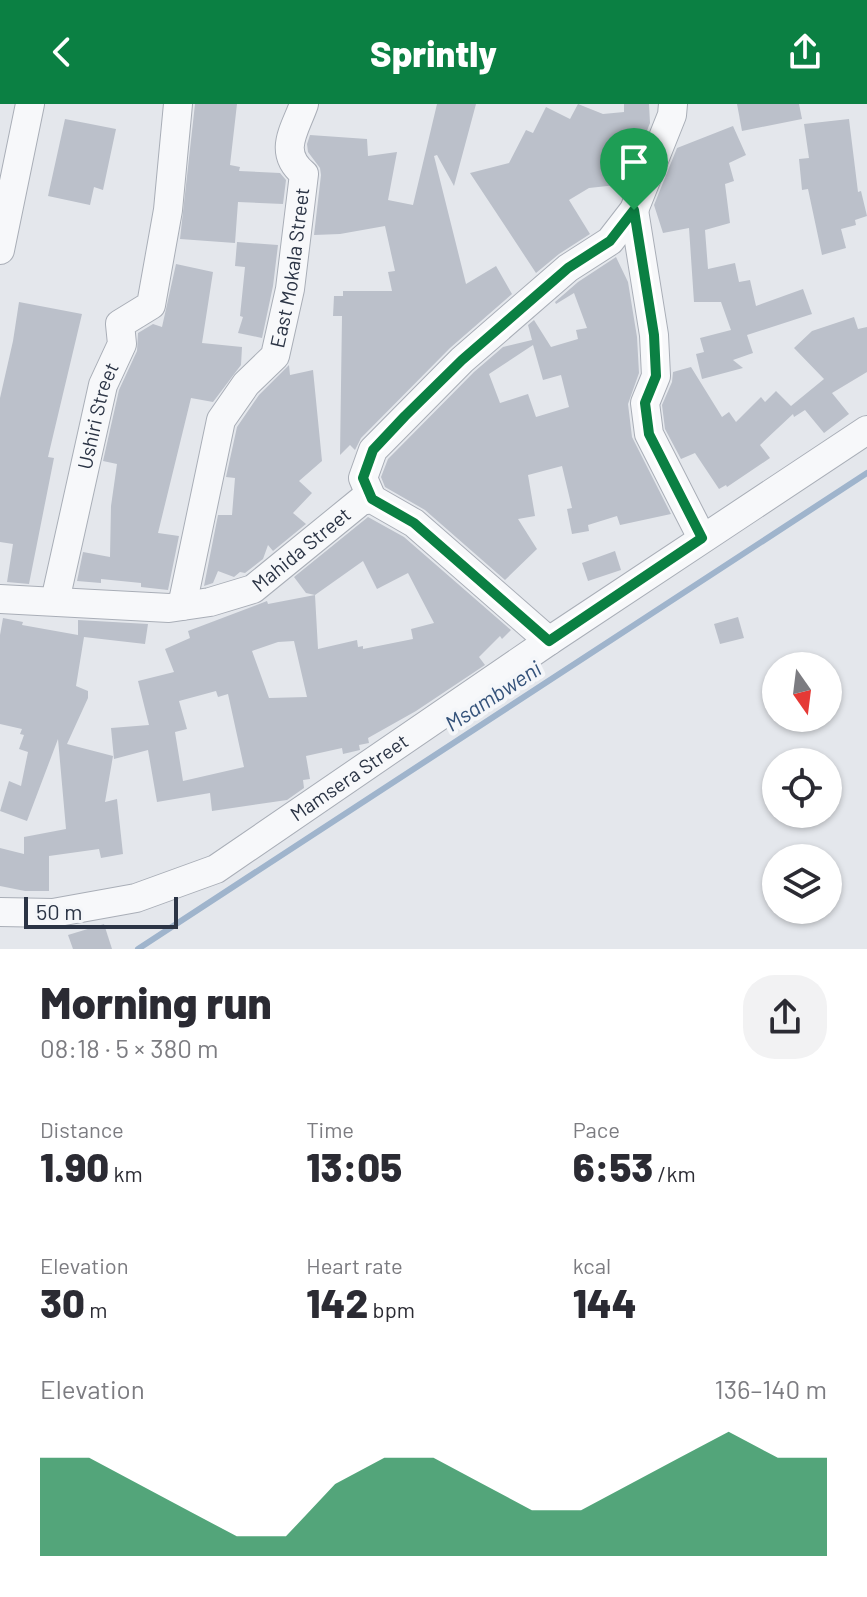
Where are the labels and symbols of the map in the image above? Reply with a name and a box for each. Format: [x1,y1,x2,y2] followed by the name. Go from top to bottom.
[600,128,668,210] pin
[264,186,313,350] street label: East Mokala Street
[72,358,123,471] street label: Ushiri Street
[247,502,355,596] street label: Mahida Street
[762,652,842,732] north arrow
[439,654,546,736] water label: Msambweni
[285,728,412,826] street label: Mamsera Street
[24,893,178,929] scale bar

